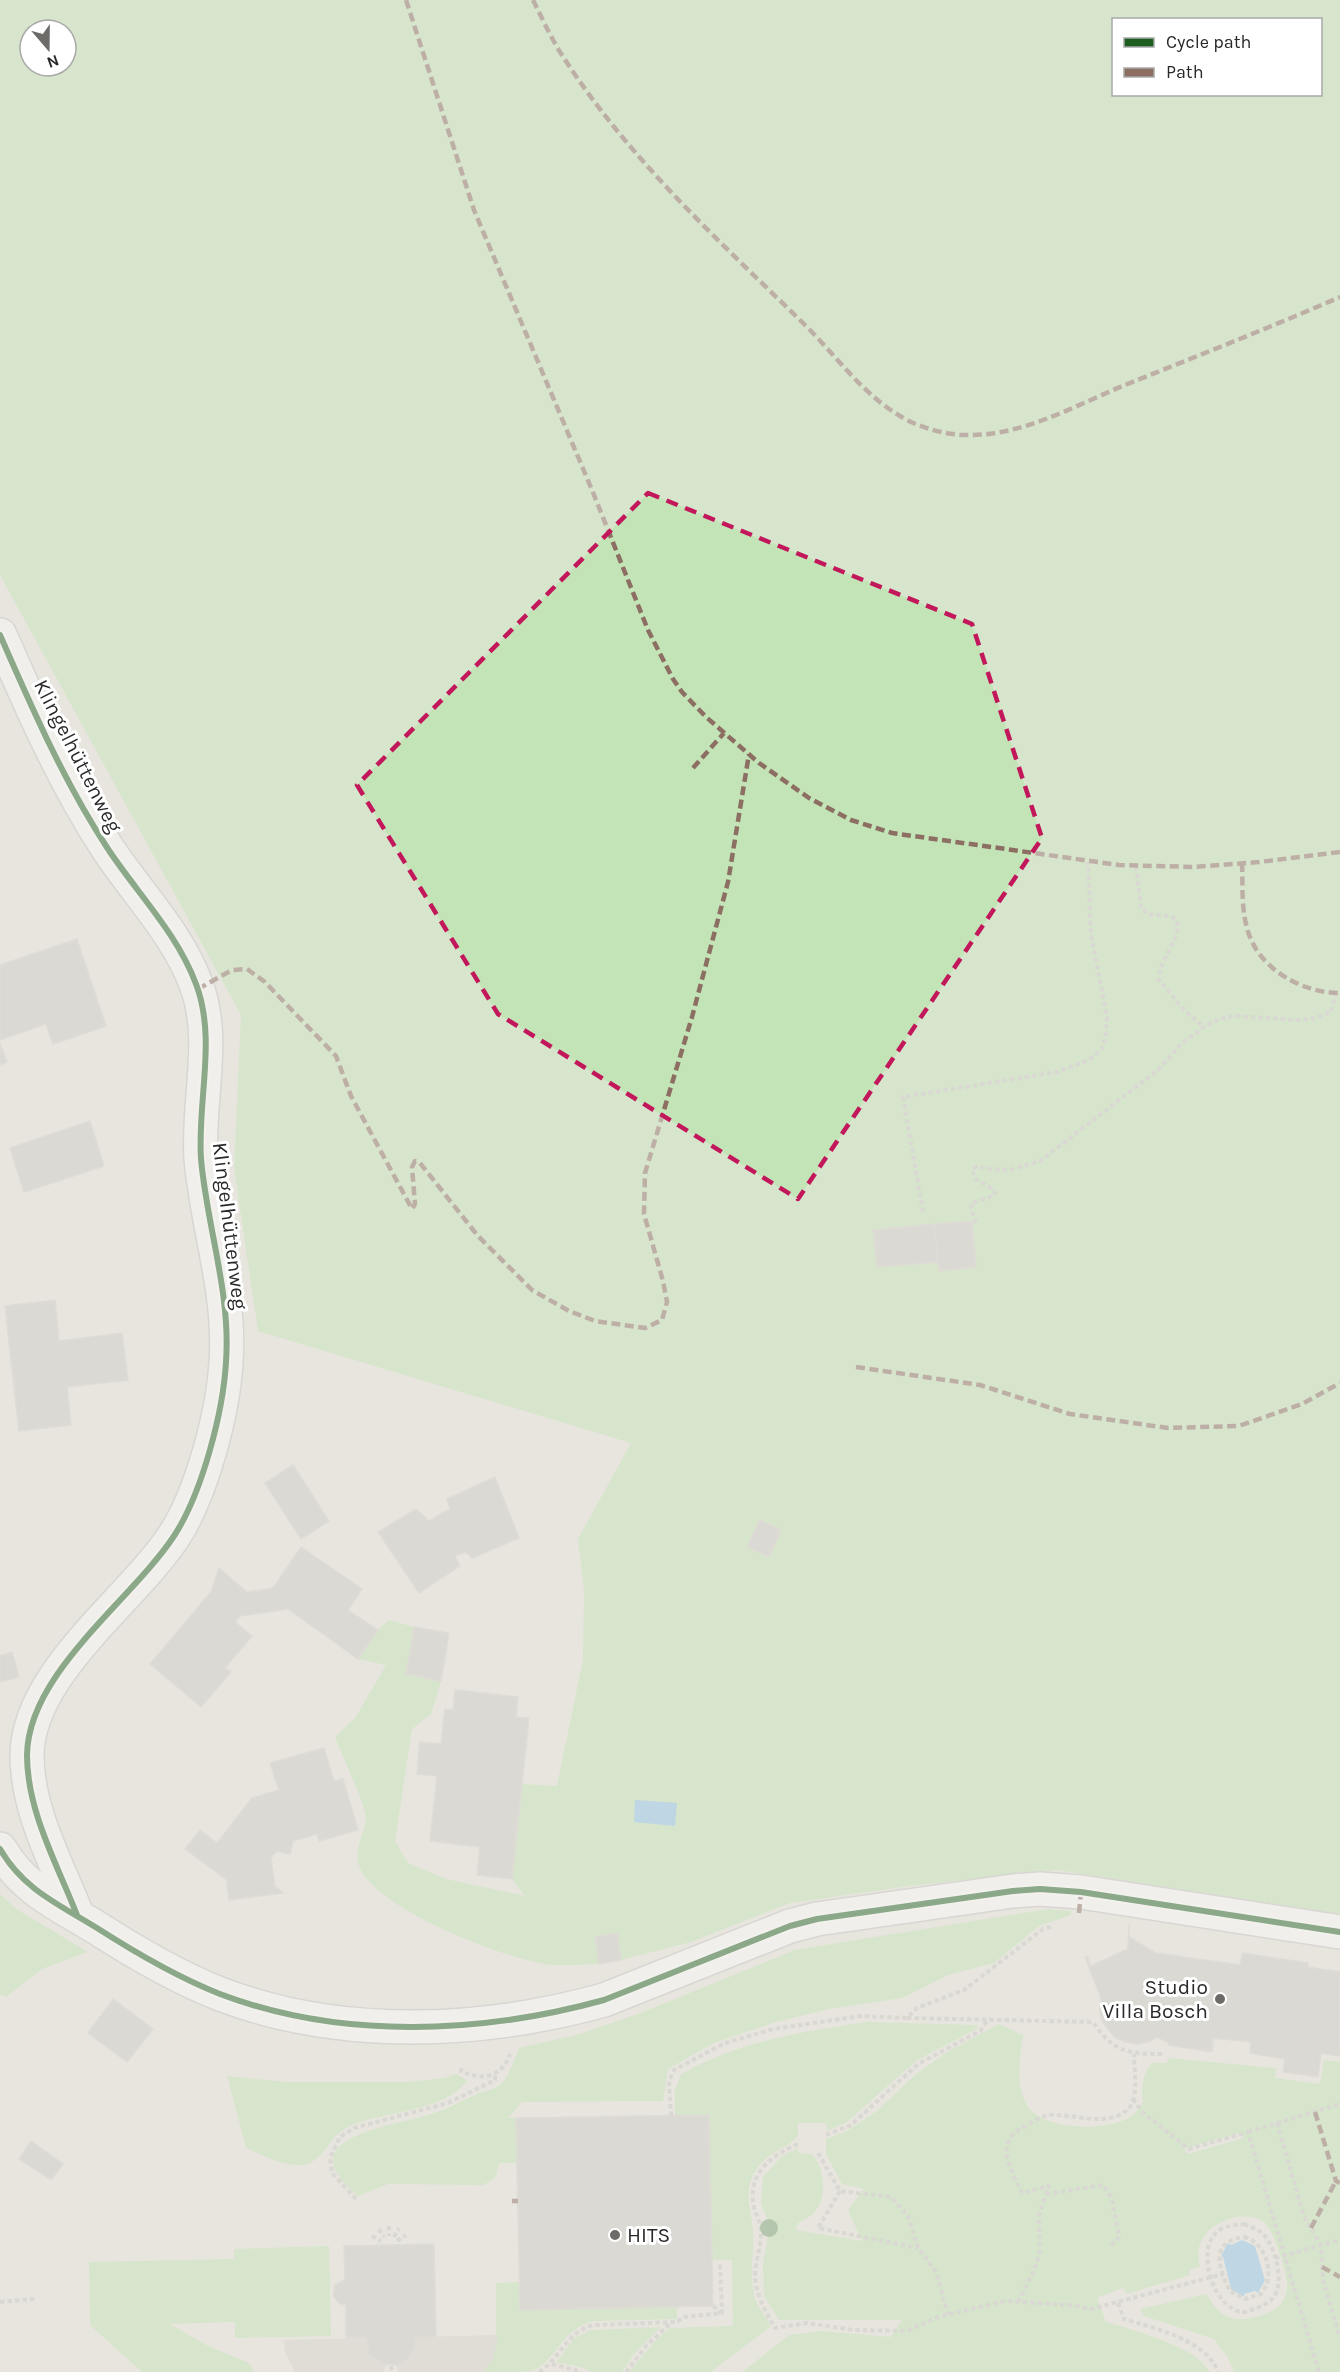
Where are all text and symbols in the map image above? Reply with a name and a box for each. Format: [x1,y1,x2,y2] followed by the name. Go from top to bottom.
[18,18,78,78] north arrow
[1112,18,1322,96] legend
[1166,31,1251,53] text: Cycle path
[44,51,62,73] text: N
[1166,61,1204,83] text: Path
[29,675,127,837] street label: Klingelhüttenweg
[208,1141,252,1311] street label: Klingelhüttenweg
[1103,1975,1208,2023] place label: Studio Villa Bosch
[1213,1992,1227,2006] marker: Studio Villa Bosch
[627,2223,670,2247] place label: HITS
[608,2228,622,2242] marker: HITS

